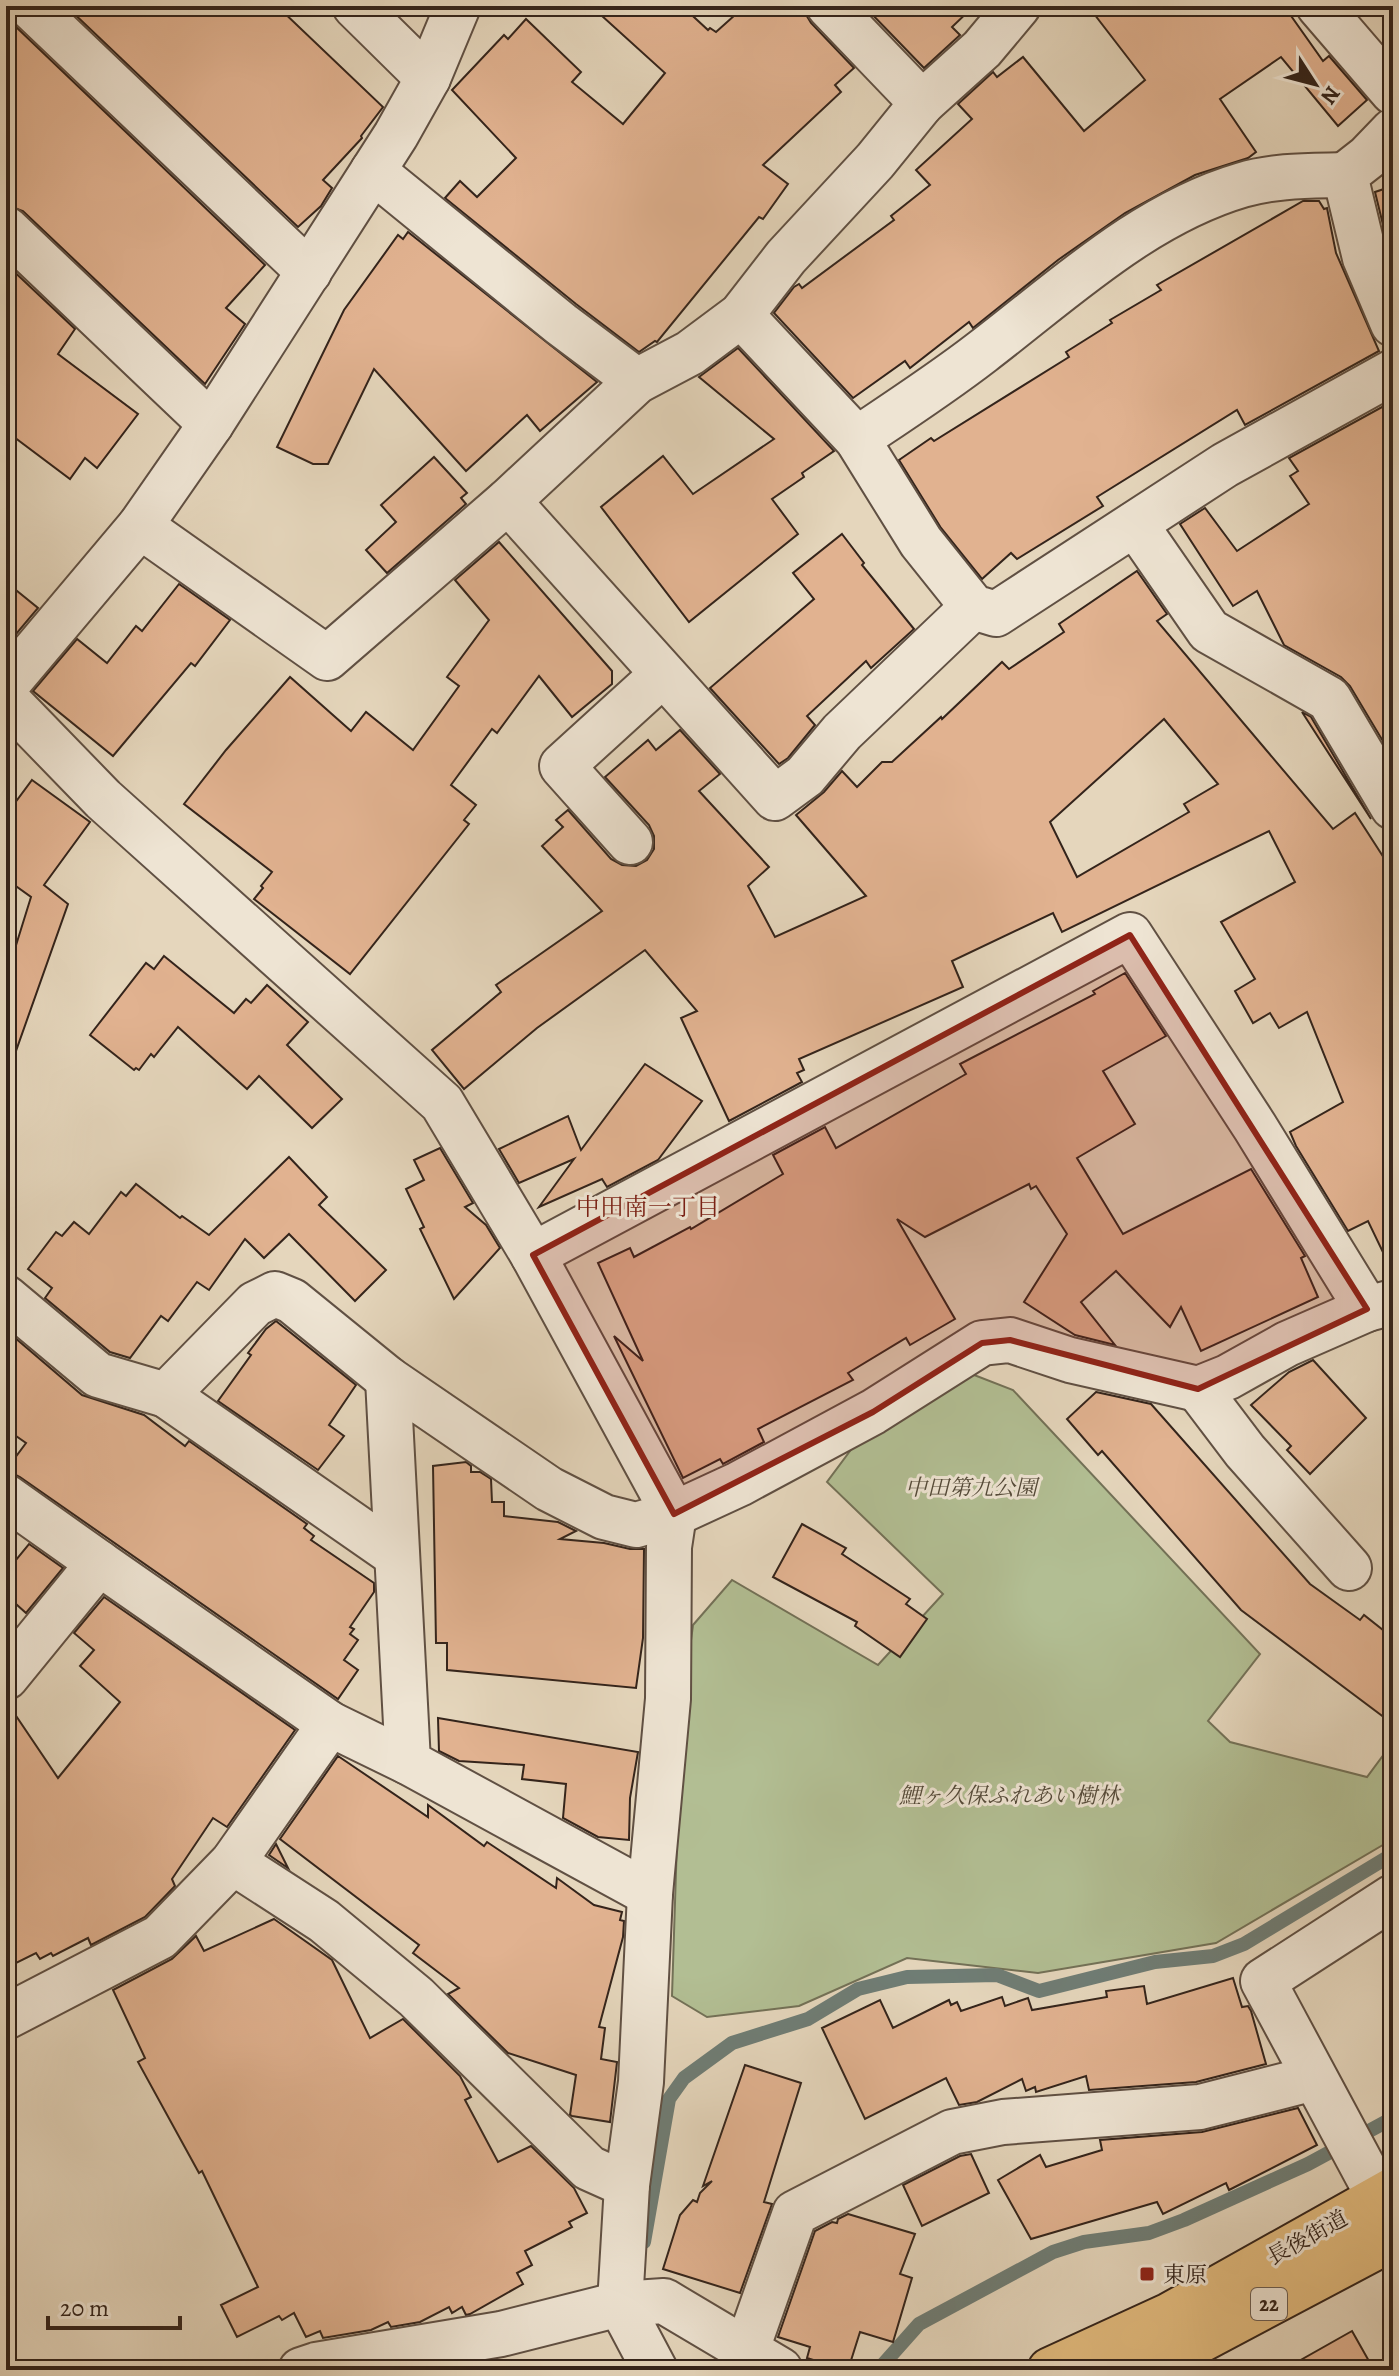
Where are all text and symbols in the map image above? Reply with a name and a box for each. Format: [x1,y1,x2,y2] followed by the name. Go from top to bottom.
[1275,44,1355,124] north arrow
[1314,80,1347,110] text: N
[576,1191,720,1223] district label: 中田南一丁目
[905,1473,1040,1503] park label: 中田第九公園
[899,1781,1122,1811] park label: 鯉ヶ久保ふれあい樹林
[1262,2203,1353,2272] street label: 長後街道
[1163,2260,1207,2290] place label: 東原
[1138,2265,1156,2283] marker: 東原
[48,2280,180,2330] scale bar
[1251,2288,1287,2320] road number: 22
[60,2292,109,2324] text: 20 m

